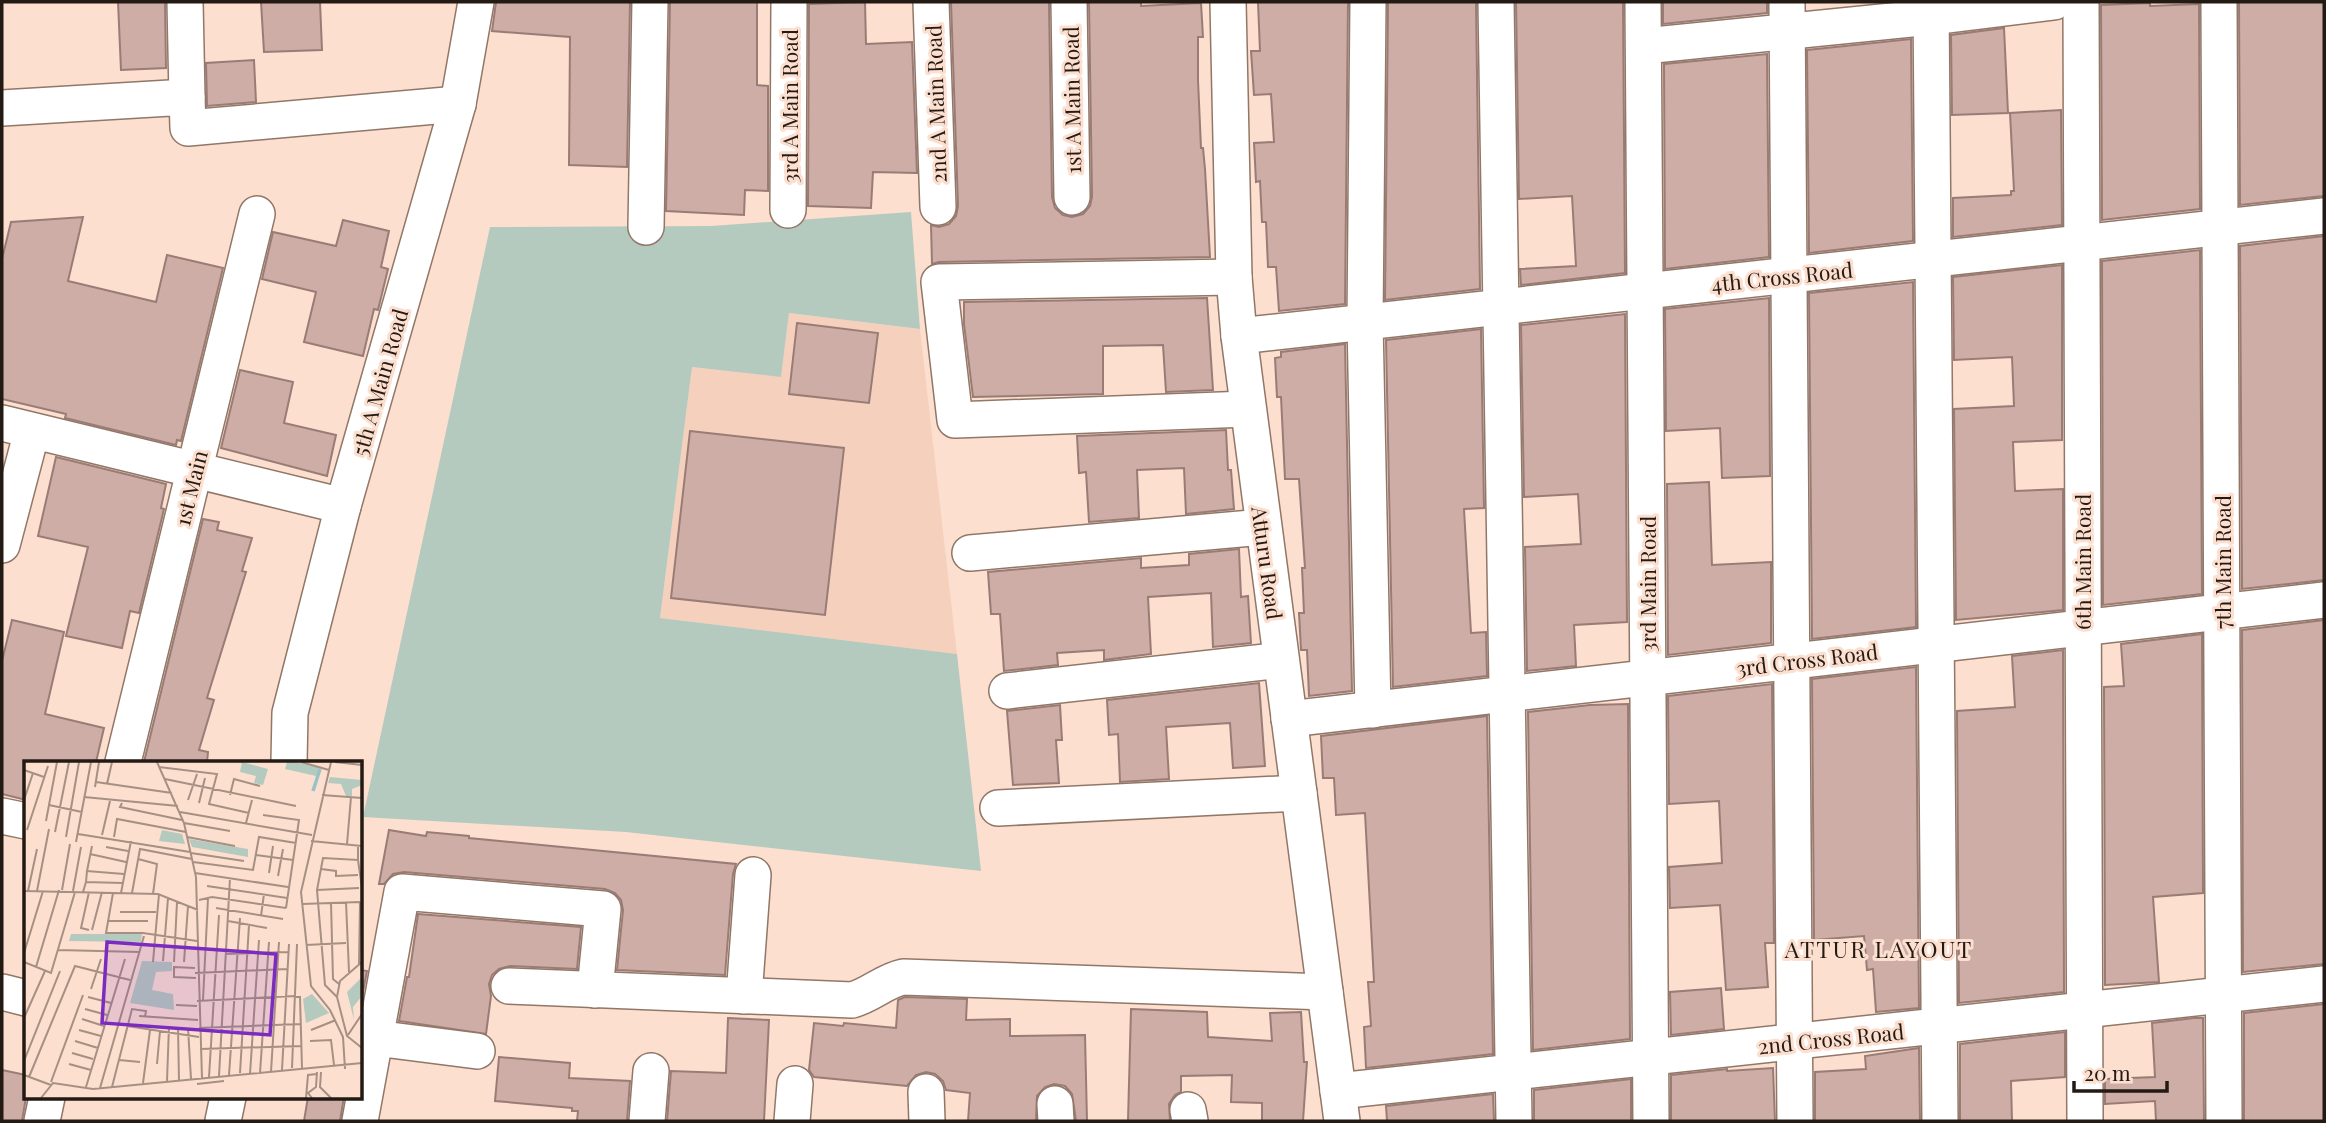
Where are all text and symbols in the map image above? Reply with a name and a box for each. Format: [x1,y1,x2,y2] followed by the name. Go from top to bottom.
[918,25,952,183] street label: 2nd A Main Road
[1056,26,1086,174] street label: 1st A Main Road
[775,29,803,183] street label: 3rd A Main Road
[1710,255,1854,297] street label: 4th Cross Road
[345,305,413,459] street label: 5th A Main Road
[167,447,213,529] street label: 1st Main
[2068,494,2096,630] street label: 6th Main Road
[2208,495,2236,629] street label: 7th Main Road
[1246,504,1290,621] street label: Atturu Road
[1633,516,1661,652] street label: 3rd Main Road
[1735,636,1879,682] street label: 3rd Cross Road
[24,761,362,1098] inset map
[1784,933,1973,964] district label: ATTUR LAYOUT
[1757,1016,1905,1060] street label: 2nd Cross Road
[2074,1050,2167,1094] scale bar
[2084,1058,2131,1086] text: 20 m

